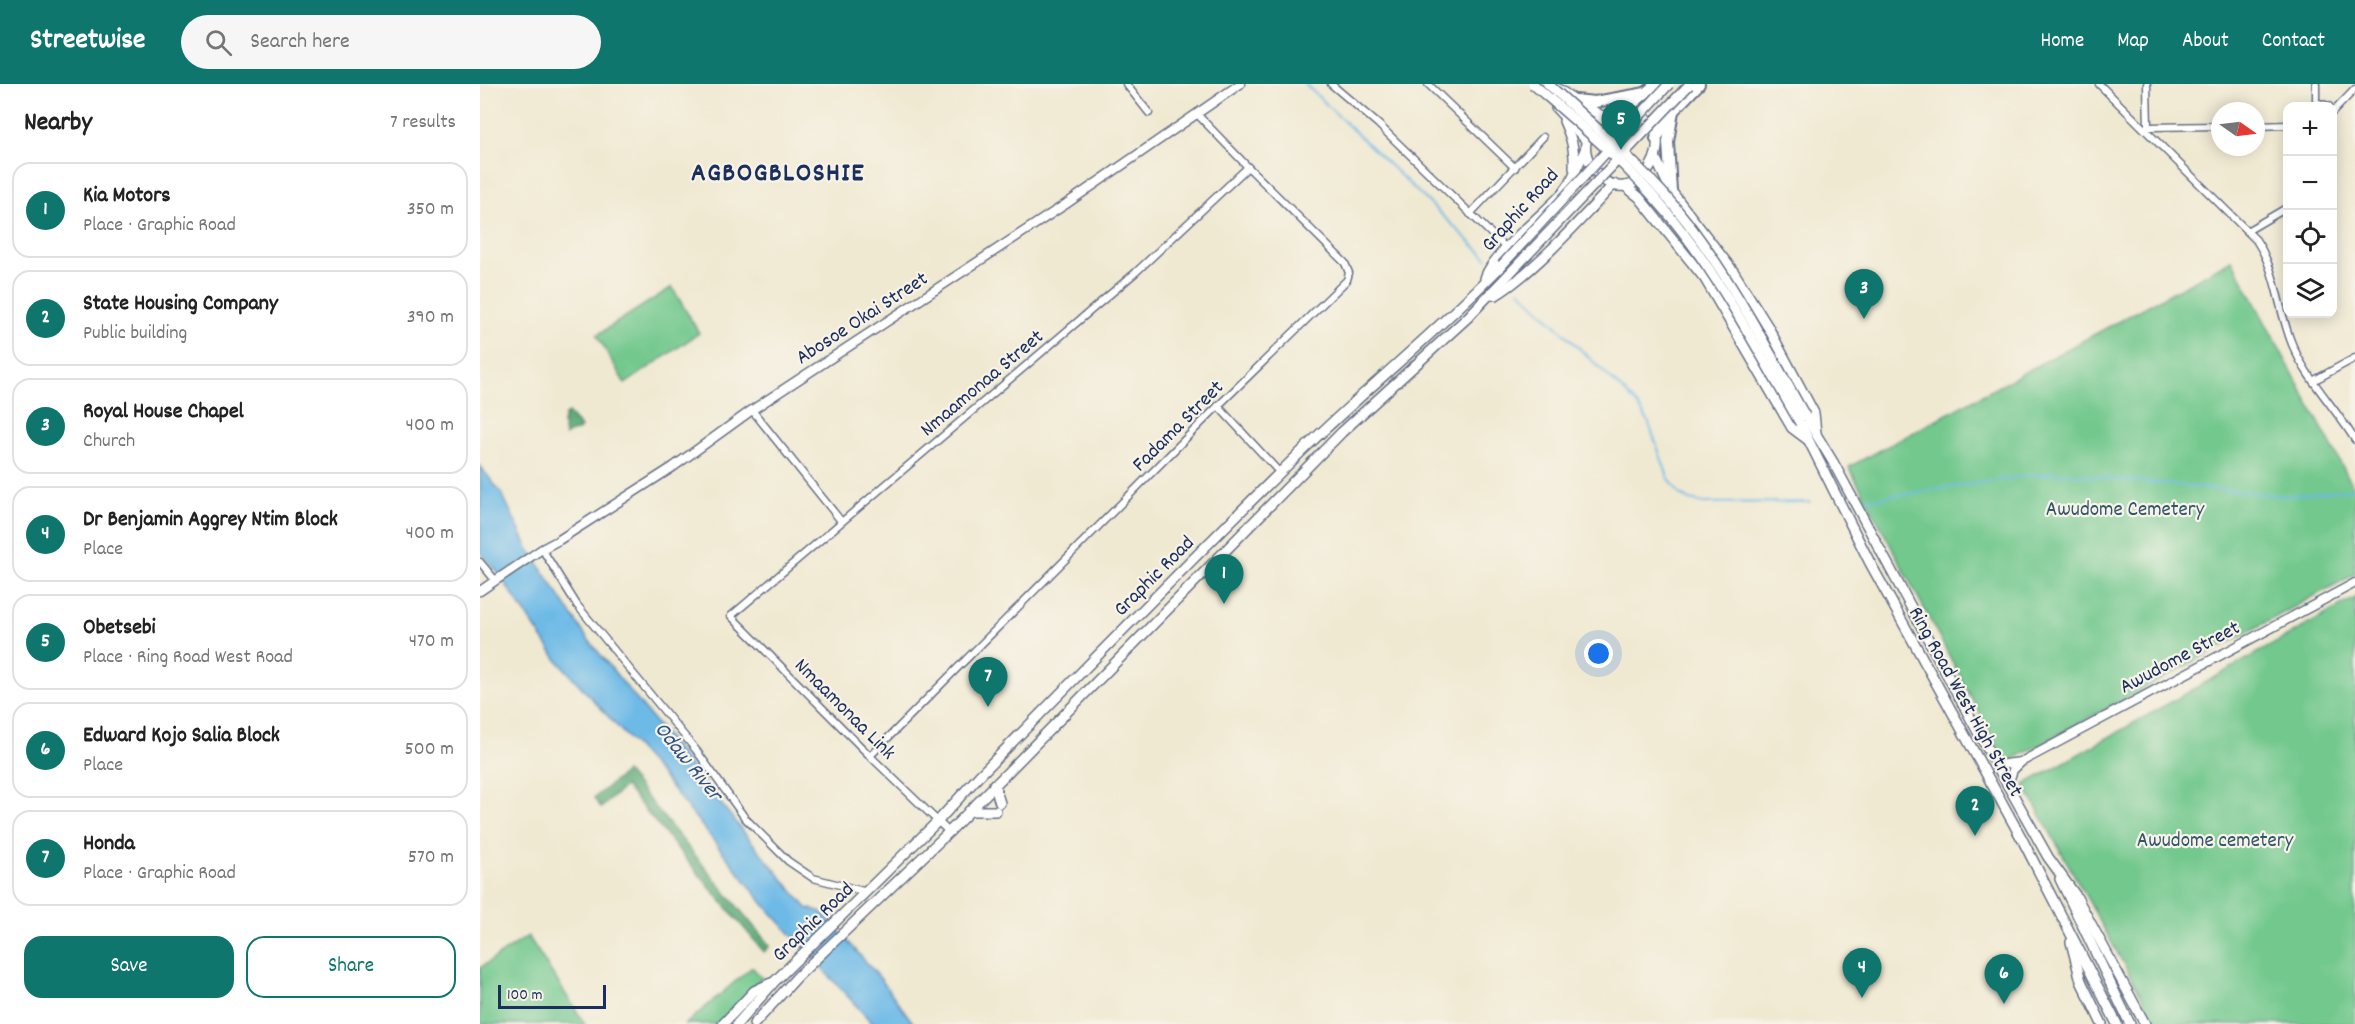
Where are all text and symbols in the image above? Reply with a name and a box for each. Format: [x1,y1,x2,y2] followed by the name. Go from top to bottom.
[181,15,601,69] search box
[30,22,145,62] text: Streetwise
[202,26,235,59] icon: search
[250,27,350,58] text: Search here
[2040,27,2084,57] text: Home
[2117,27,2149,57] text: Map
[2182,27,2229,57] text: About
[2262,27,2325,57] text: Contact
[1602,100,1640,150] pin: 5
[2211,102,2265,156] north arrow
[2283,102,2337,318] map controls
[2283,102,2337,156] button: +
[24,105,92,142] text: Nearby
[390,109,456,137] text: 7 results
[691,155,865,194] district label: AGBOGBLOSHIE
[2283,156,2337,210] button: −
[1475,162,1567,260] street label: Graphic Road
[83,181,171,212] text: Kia Motors
[43,196,48,224] text: 1
[407,196,454,224] text: 350 m
[2283,210,2337,264] button: locate
[83,212,236,240] text: Place · Graphic Road
[2283,264,2337,318] button: layers
[791,265,935,374] street label: Abosoe Okai Street
[1844,270,1884,319] pin: 3
[83,289,278,320] text: State Housing Company
[41,304,50,332] text: 2
[407,304,454,332] text: 390 m
[83,320,187,348] text: Public building
[914,323,1052,445] street label: Nmaamonaa Street
[1126,374,1232,480] street label: Fadama Street
[83,397,244,428] text: Royal House Chapel
[41,412,50,440] text: 3
[406,412,454,440] text: 400 m
[83,428,135,456] text: Church
[2046,496,2205,526] park label: Awudome Cemetery
[83,505,338,536] text: Dr Benjamin Aggrey Ntim Block
[41,520,50,548] text: 4
[406,520,454,548] text: 400 m
[1108,530,1202,624] street label: Graphic Road
[83,536,123,564] text: Place
[1204,554,1244,604] pin: 1
[1899,602,2029,803] street label: Ring Road West High Street
[83,613,155,644] text: Obetsebi
[2115,614,2246,703] street label: Awudome Street
[41,628,50,656] text: 5
[409,628,454,656] text: 470 m
[1584,639,1613,668] your location
[83,644,293,672] text: Place · Ring Road West Road
[786,652,902,768] street label: Nmaamonaa Link
[968,658,1008,707] pin: 7
[646,716,731,811] water label: Odaw River
[83,721,280,752] text: Edward Kojo Salia Block
[41,736,50,764] text: 6
[405,736,454,764] text: 500 m
[83,752,123,780] text: Place
[1956,786,1994,836] pin: 2
[2137,827,2294,857] park label: Awudome cemetery
[83,829,135,860] text: Honda
[42,844,49,872] text: 7
[408,844,454,872] text: 570 m
[83,860,236,888] text: Place · Graphic Road
[766,876,862,970] street label: Graphic Road
[24,936,234,998] button: Save
[246,936,456,998] button: Share
[1842,948,1882,998] pin: 4
[1984,954,2024,1004] pin: 6
[498,982,606,1010] scale bar
[507,984,543,1007] text: 100 m

